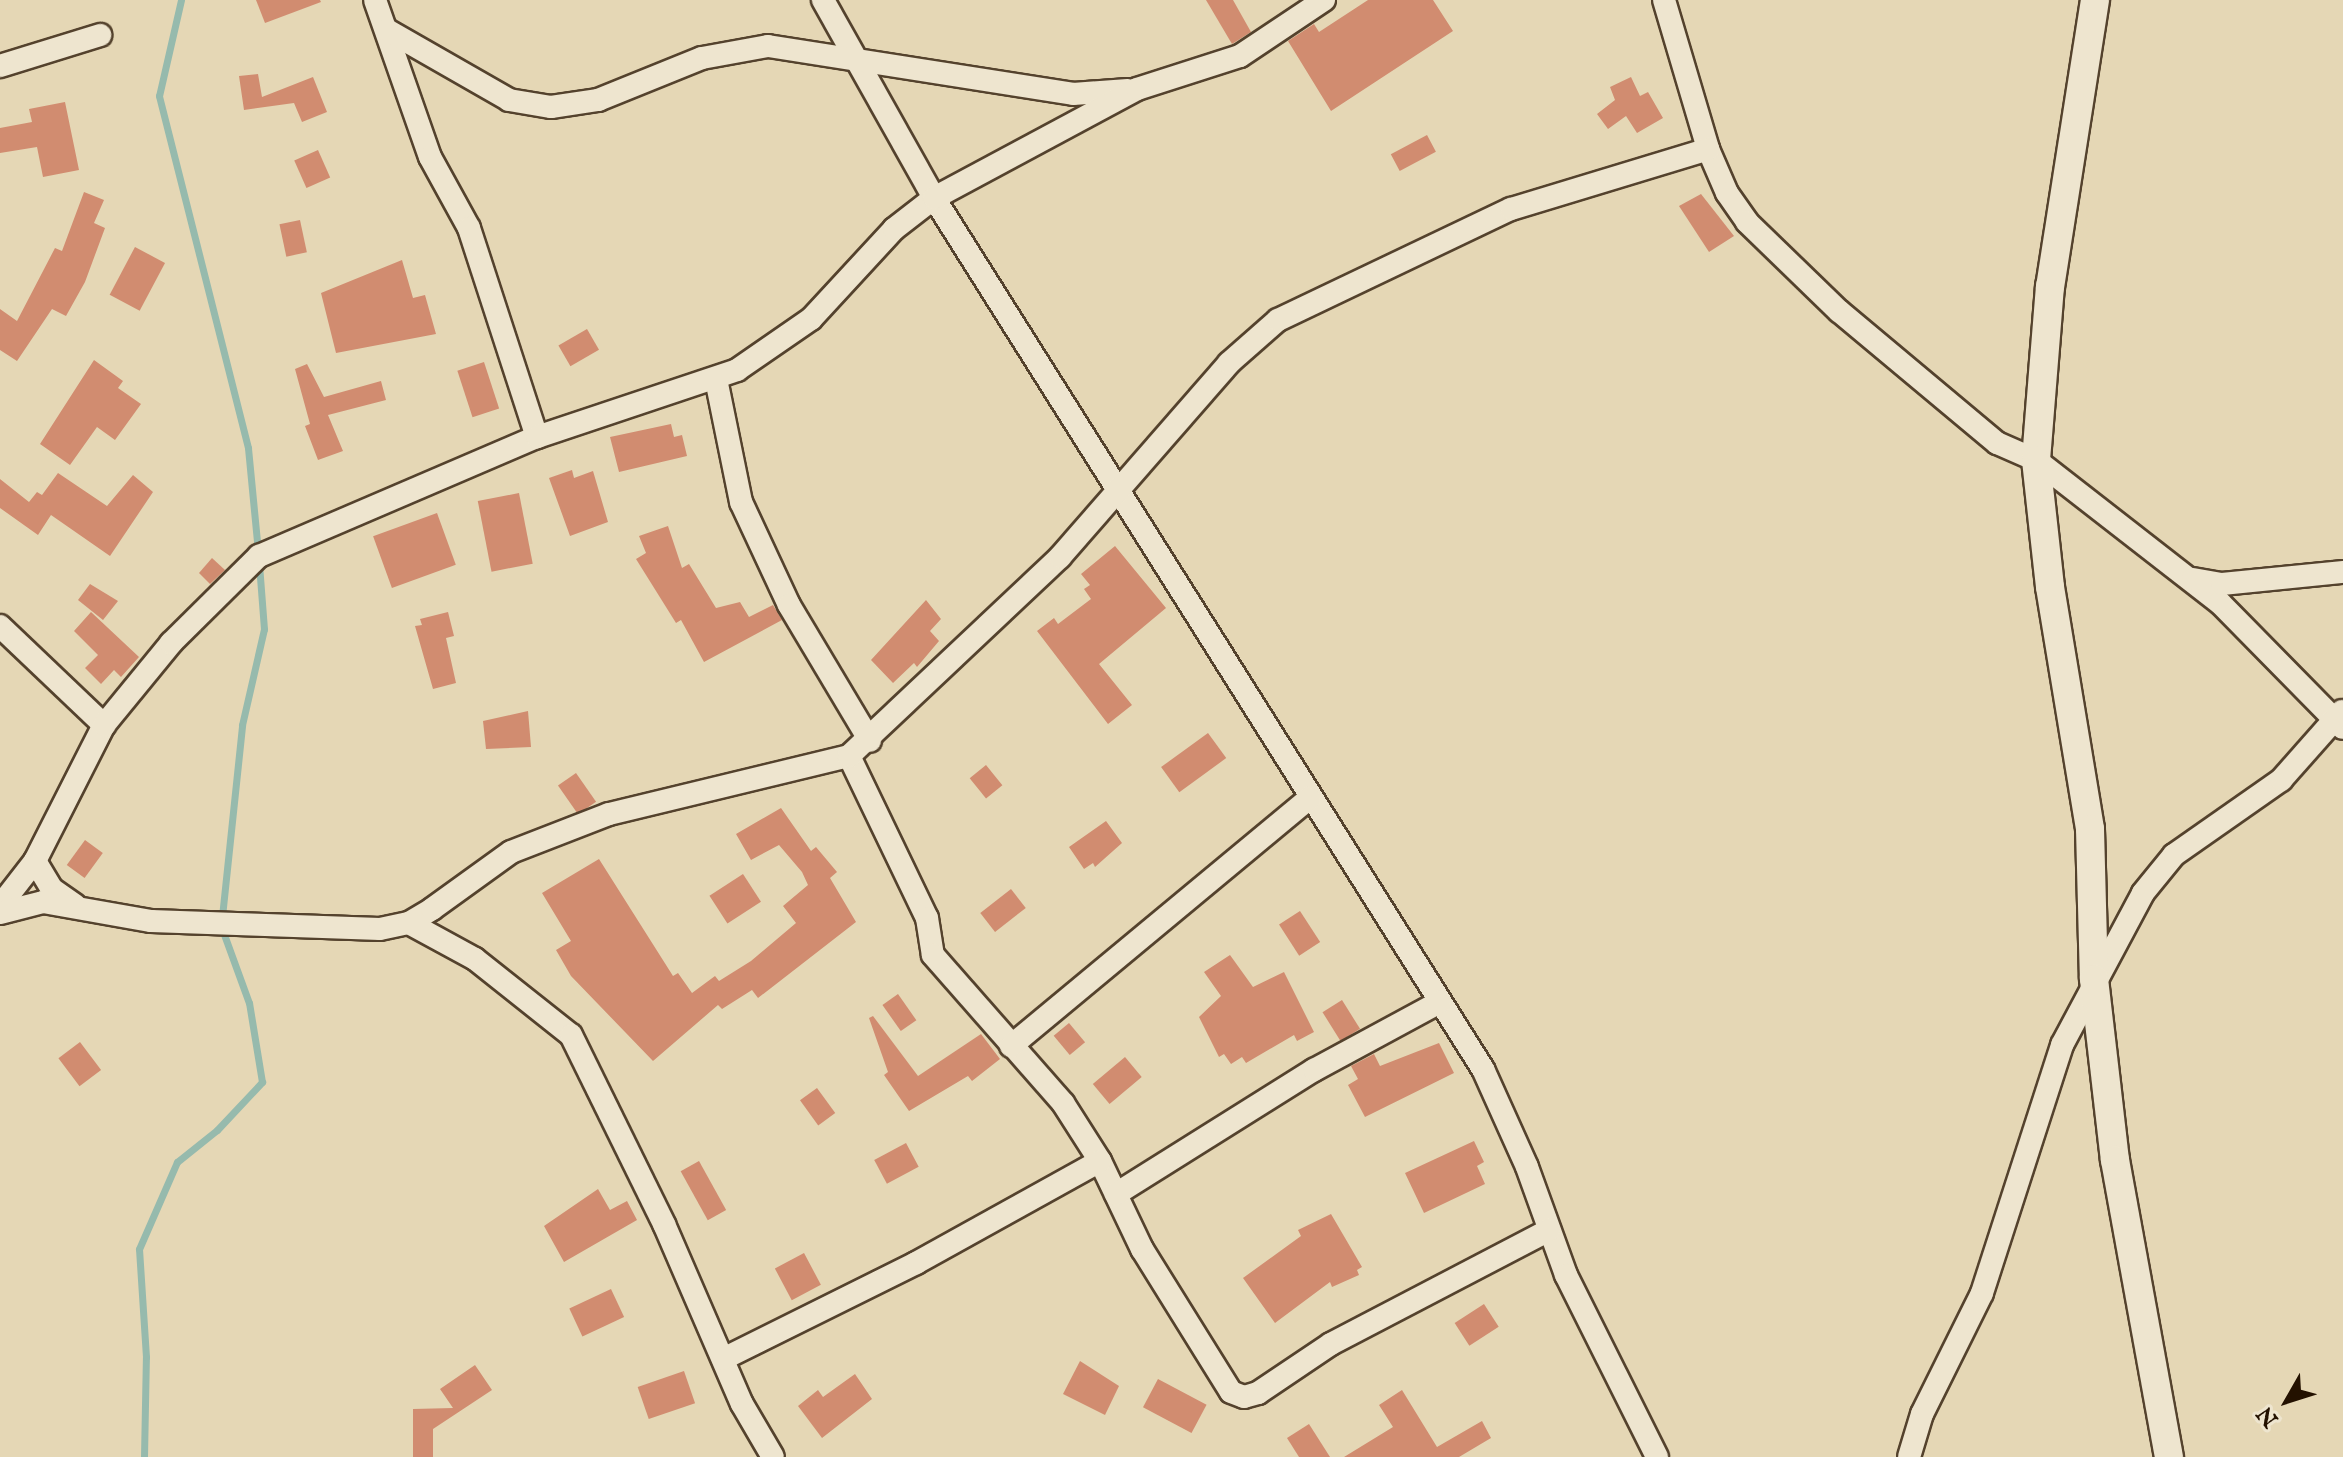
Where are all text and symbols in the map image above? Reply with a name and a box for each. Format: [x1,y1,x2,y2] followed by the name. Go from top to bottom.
[2247,1361,2327,1441] north arrow
[2251,1400,2285,1432] text: N

